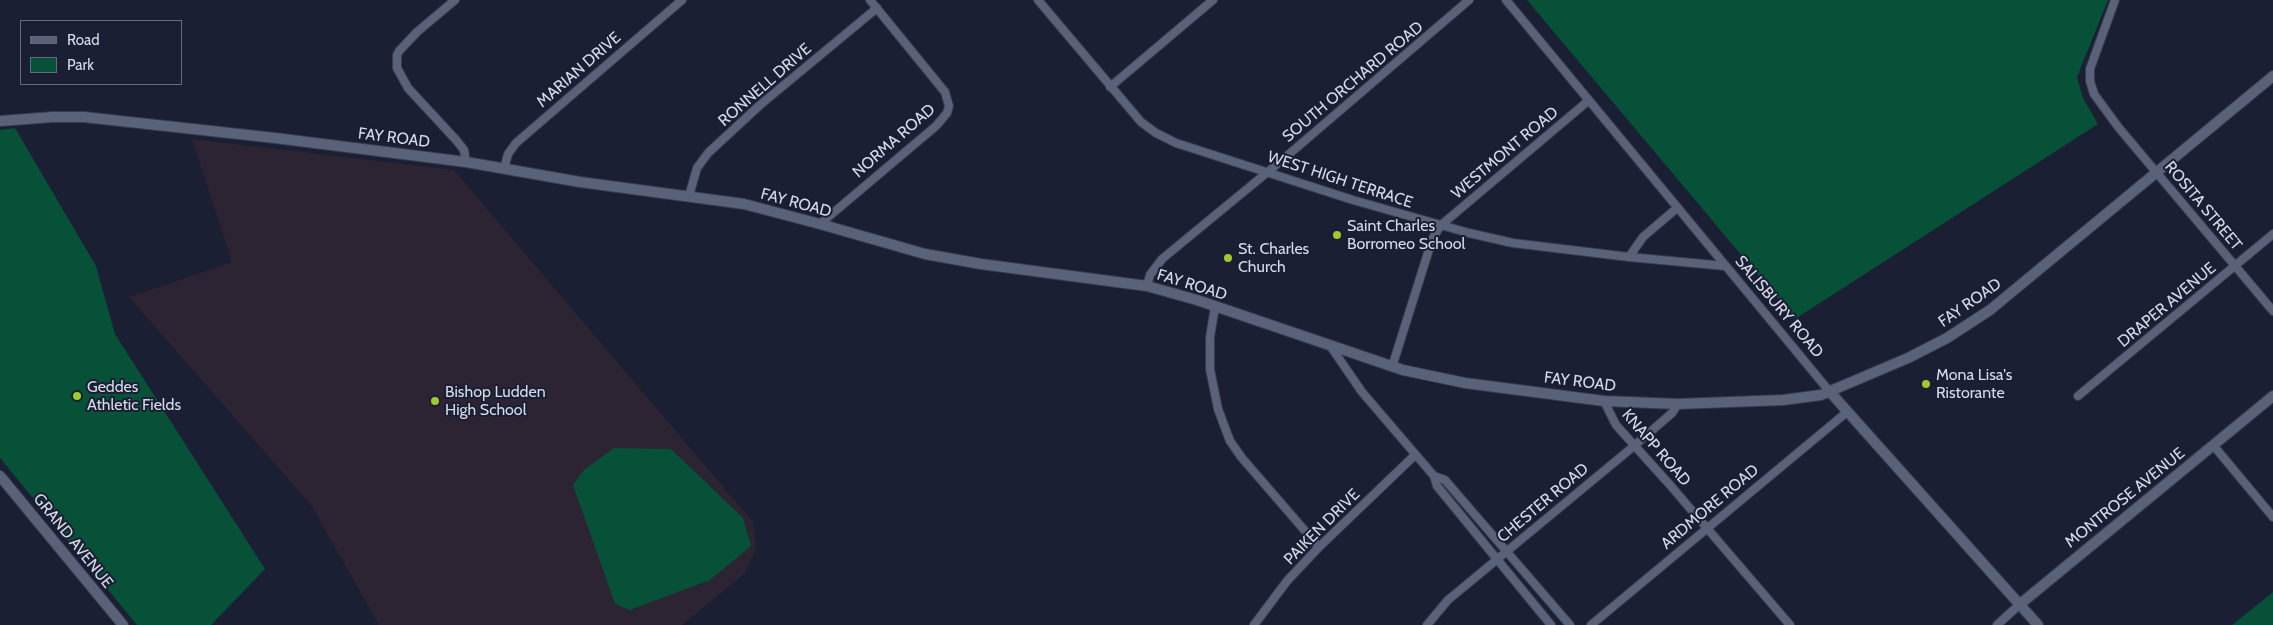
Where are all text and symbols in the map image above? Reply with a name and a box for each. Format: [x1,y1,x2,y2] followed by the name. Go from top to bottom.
[1279,17,1427,147] street label: SOUTH ORCHARD ROAD
[20,20,182,85] legend
[533,28,625,112] street label: MARIAN DRIVE
[67,31,100,49] text: Road
[715,39,815,131] street label: RONNELL DRIVE
[67,56,94,74] text: Park
[849,100,939,182] street label: NORMA ROAD
[1448,103,1562,203] street label: WESTMONT ROAD
[357,124,431,152] street label: FAY ROAD
[1265,147,1415,213] street label: WEST HIGH TERRACE
[2160,158,2246,254] street label: ROSITA STREET
[759,184,833,222] street label: FAY ROAD
[1347,216,1465,254] place label: Saint Charles Borromeo School
[1331,229,1343,241] marker: Saint Charles Borromeo School
[1238,239,1309,277] place label: St. Charles Church
[1222,252,1234,264] marker: St. Charles Church
[1731,252,1827,362] street label: SALISBURY ROAD
[2114,258,2220,352] street label: DRAPER AVENUE
[1155,265,1229,305] street label: FAY ROAD
[1935,274,2005,332] street label: FAY ROAD
[1936,365,2012,403] place label: Mona Lisa's Ristorante
[1543,368,1617,396] street label: FAY ROAD
[87,377,181,415] place label: Geddes Athletic Fields
[1920,378,1932,390] marker: Mona Lisa's Ristorante
[445,382,546,420] place label: Bishop Ludden High School
[71,390,83,402] marker: Geddes Athletic Fields
[429,395,441,407] marker: Bishop Ludden High School
[1617,406,1695,490] street label: KNAPP ROAD
[2061,444,2189,552] street label: MONTROSE AVENUE
[1493,459,1593,547] street label: CHESTER ROAD
[1657,461,1763,553] street label: ARDMORE ROAD
[1280,485,1364,569] street label: PAIKEN DRIVE
[29,490,117,592] street label: GRAND AVENUE

